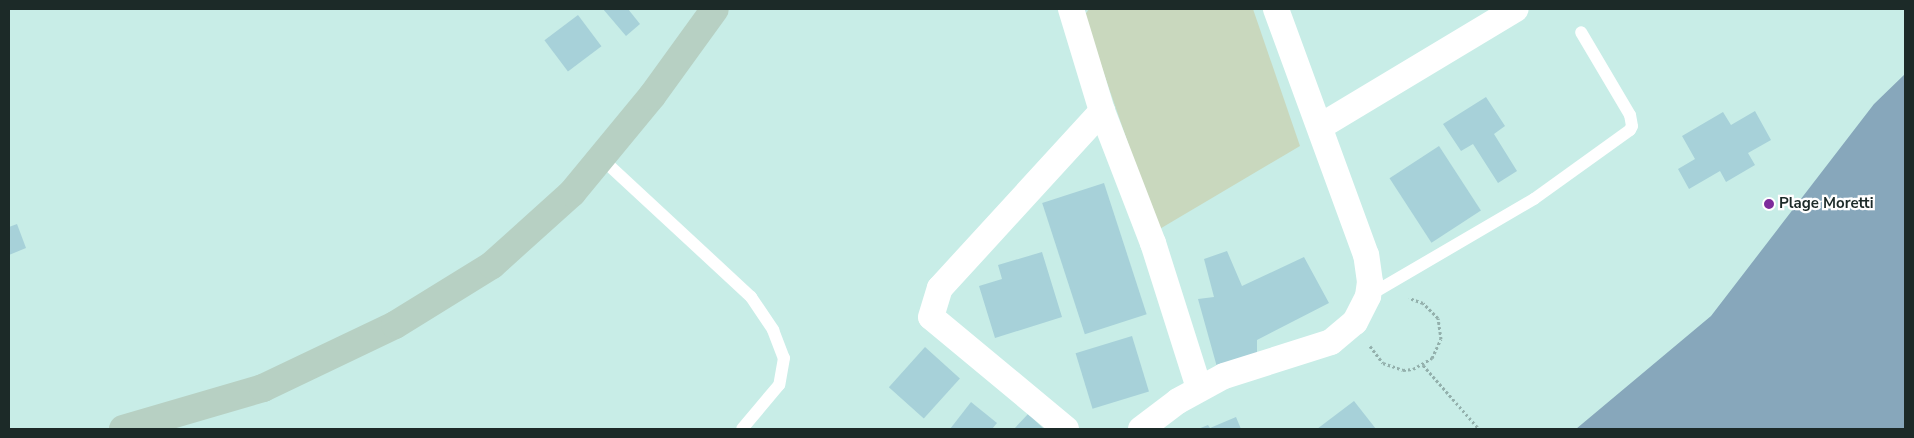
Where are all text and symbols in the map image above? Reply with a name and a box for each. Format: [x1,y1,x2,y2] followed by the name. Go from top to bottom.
[1779,195,1873,213] place label: Plage Moretti
[1763,198,1775,210] marker: Plage Moretti

